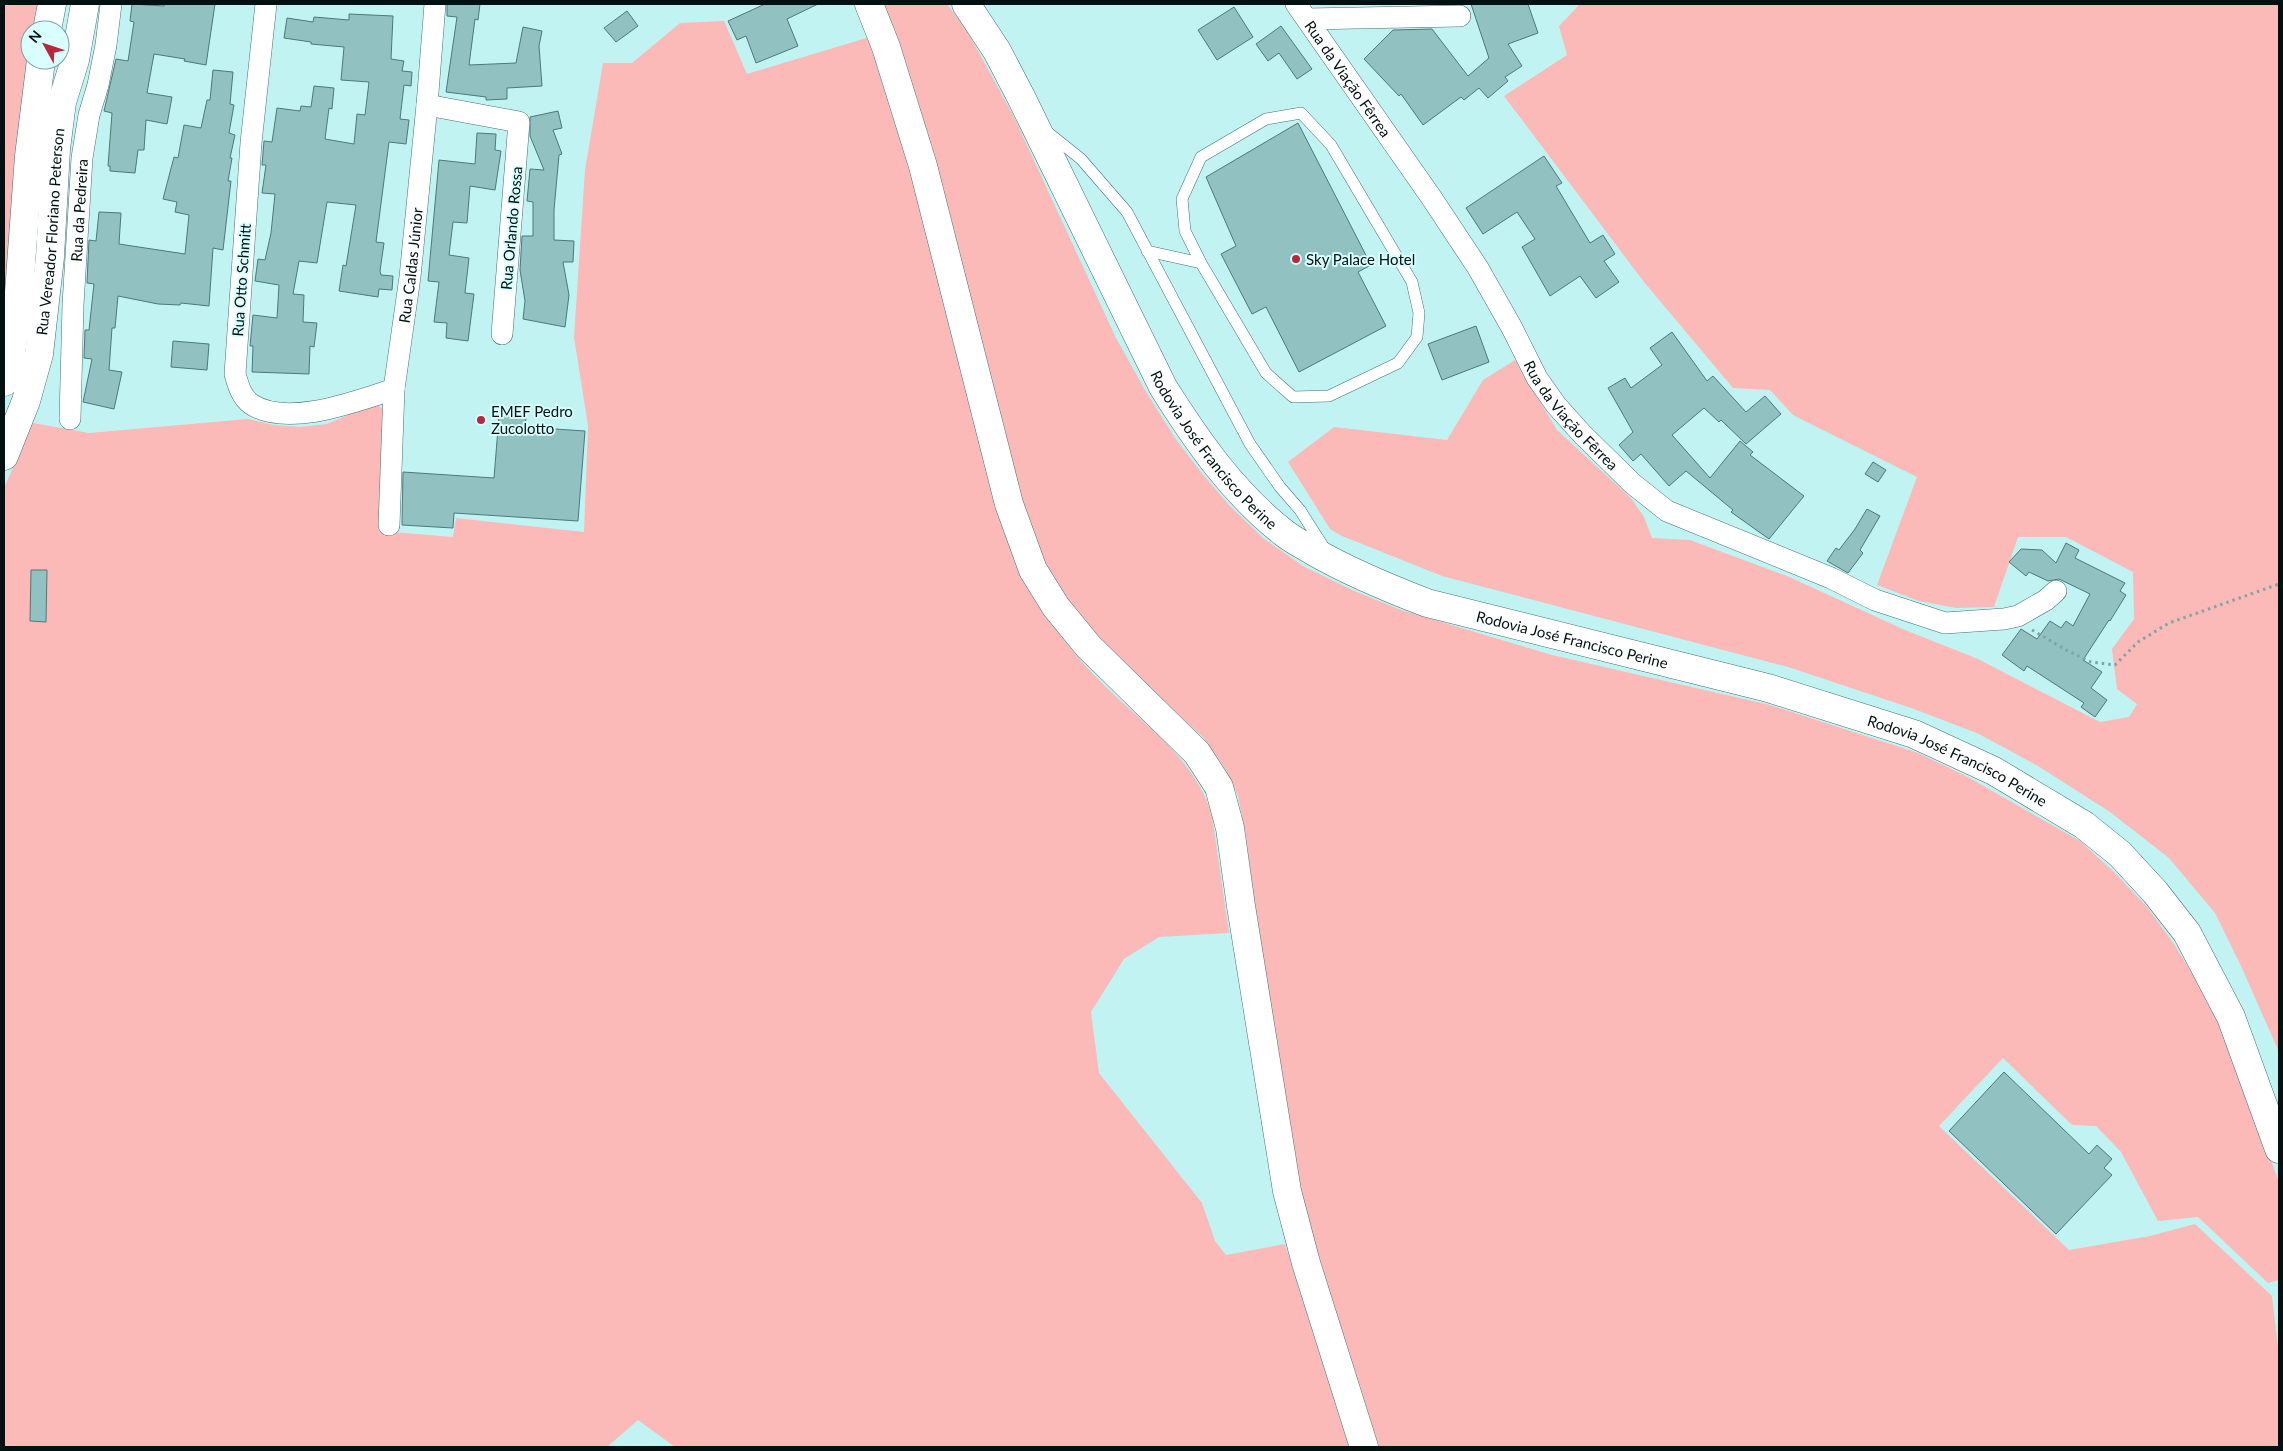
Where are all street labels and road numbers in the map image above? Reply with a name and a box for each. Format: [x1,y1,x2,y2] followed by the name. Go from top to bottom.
[1301,17,1395,140] street label: Rua da Viação Fêrrea
[32,127,68,336] street label: Rua Vereador Floriano Peterson
[67,158,91,262] street label: Rua da Pedreira
[497,165,525,291] street label: Rua Orlando Rossa
[395,206,426,324] street label: Rua Caldas Júnior
[228,222,254,337] street label: Rua Otto Schmitt
[1521,357,1622,474] street label: Rua da Viação Fêrrea
[1147,367,1281,533] street label: Rodovia José Francisco Perine
[1475,607,1670,672] street label: Rodovia José Francisco Perine
[1865,711,2051,810] street label: Rodovia José Francisco Perine

